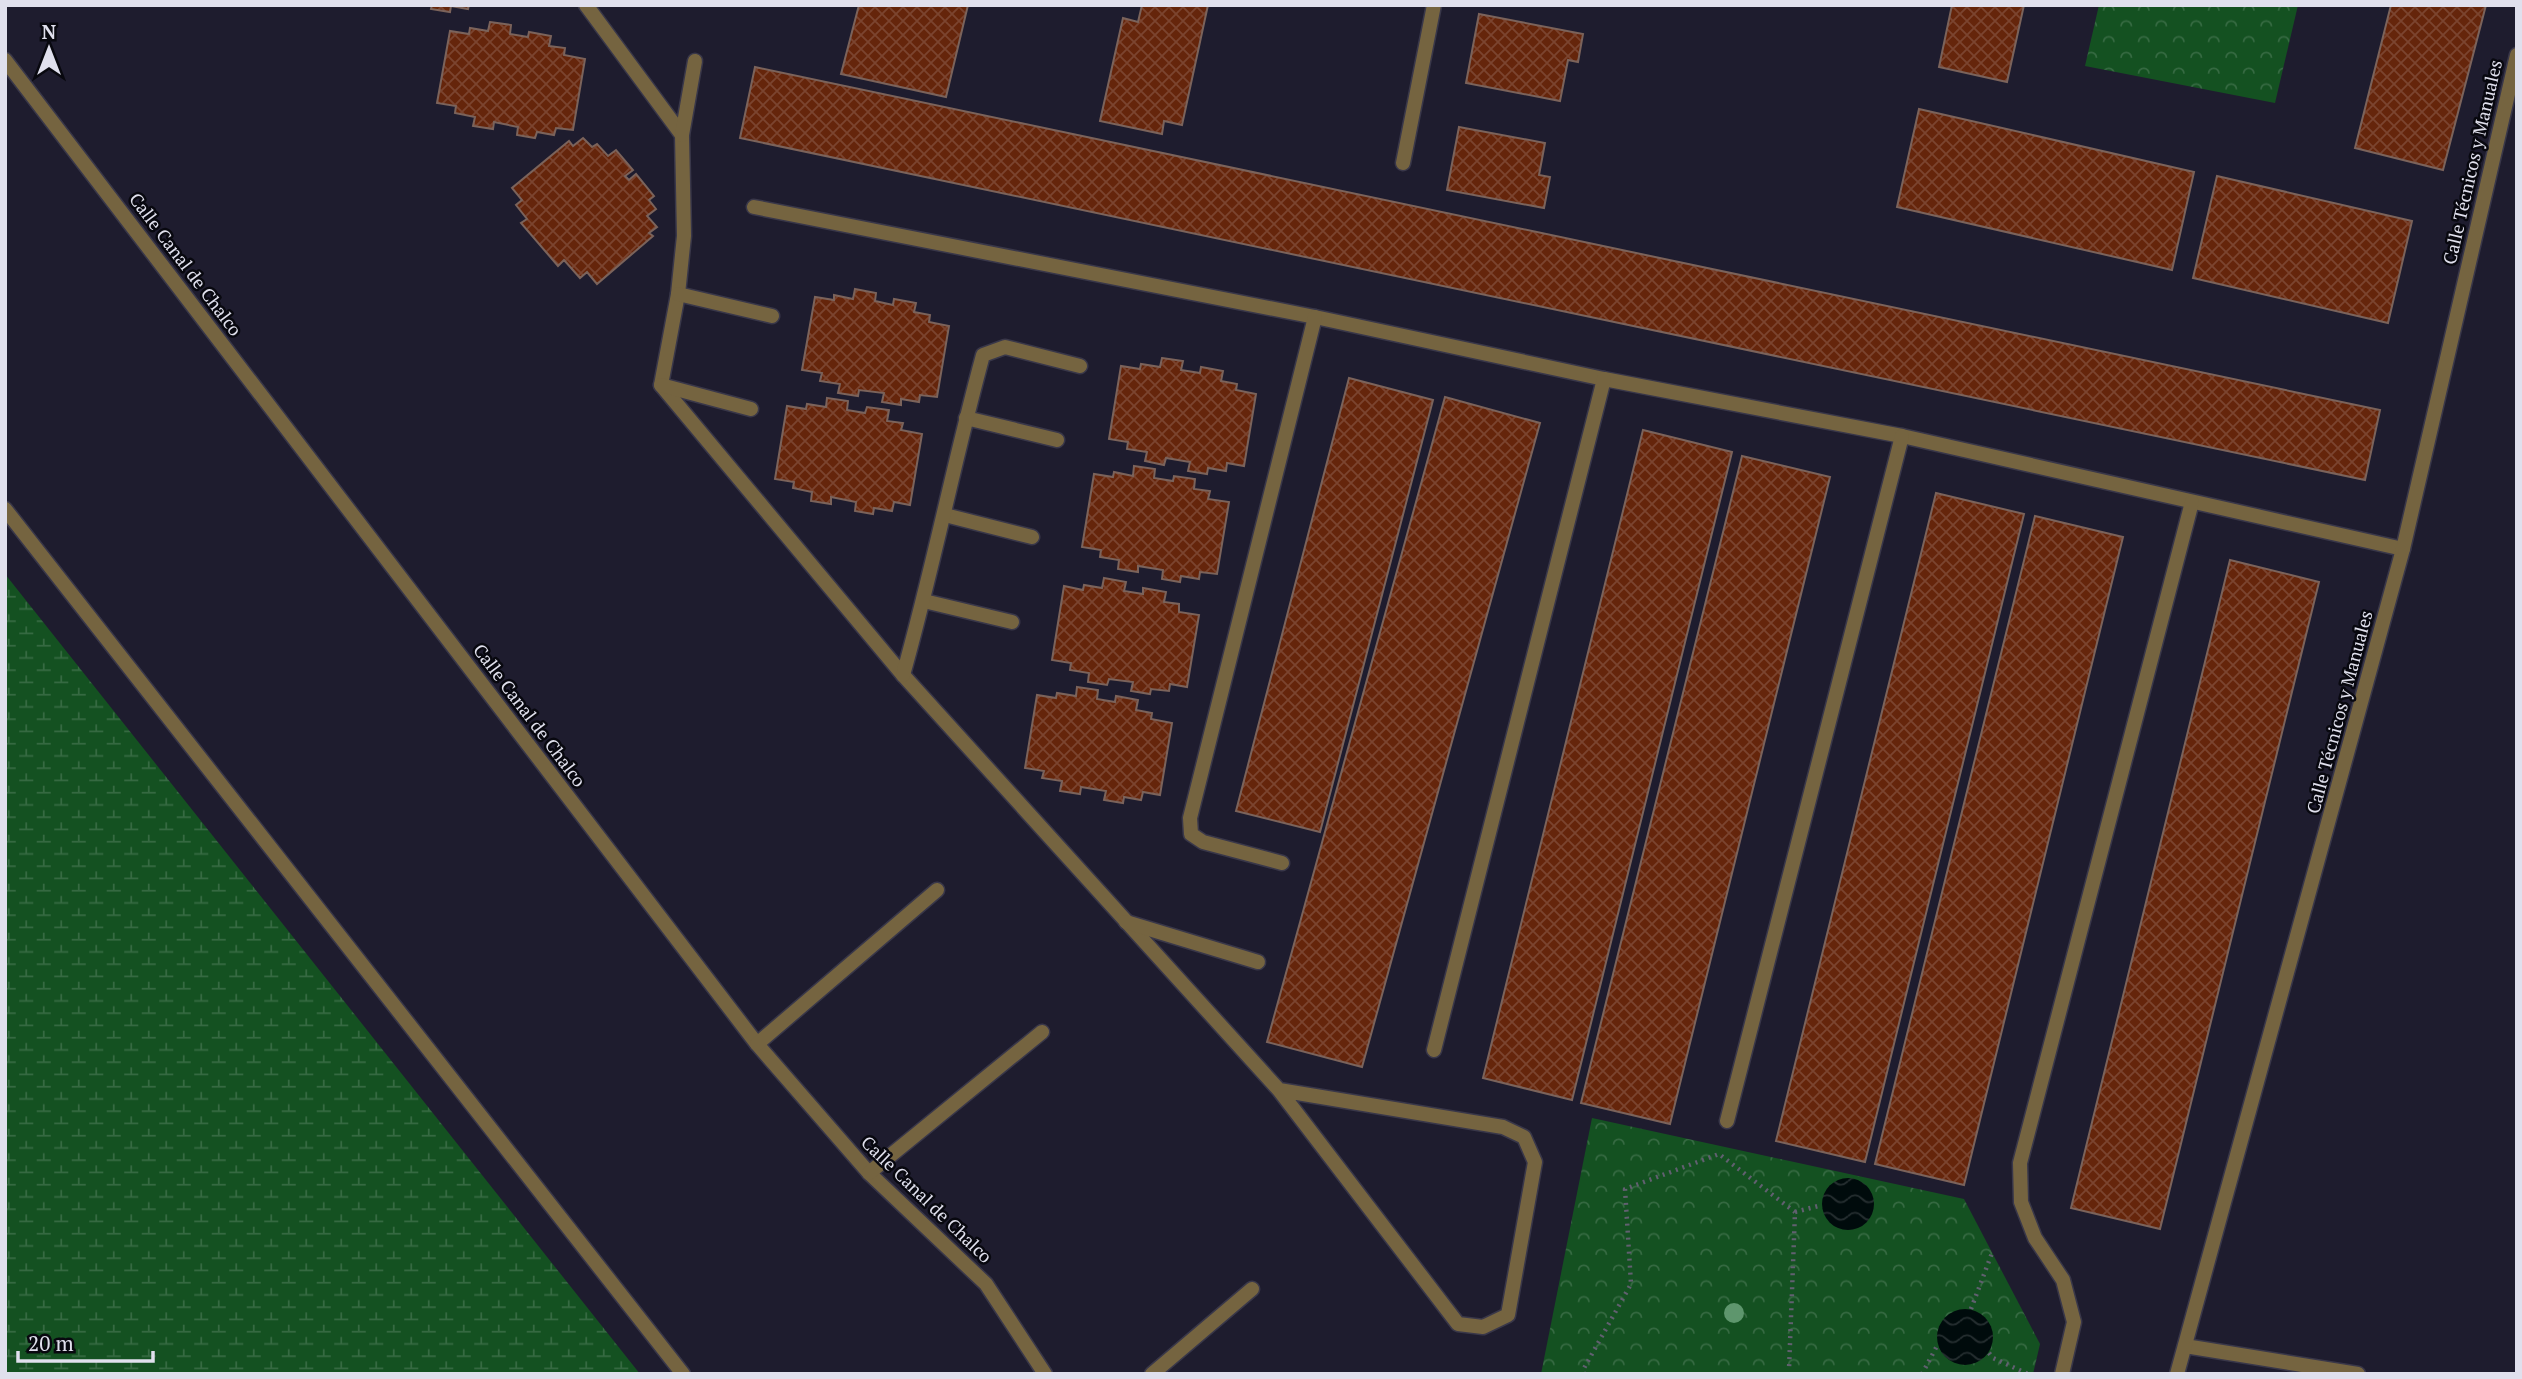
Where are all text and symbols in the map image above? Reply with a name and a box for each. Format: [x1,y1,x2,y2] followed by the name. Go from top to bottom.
[14,14,84,84] north arrow
[42,19,57,44] text: N
[2437,57,2507,267] street label: Calle Técnicos y Manuales
[124,188,248,340] street label: Calle Canal de Chalco
[2300,608,2378,816] street label: Calle Técnicos y Manuales
[468,639,592,791] street label: Calle Canal de Chalco
[856,1130,998,1268] street label: Calle Canal de Chalco
[18,1320,152,1364] scale bar
[28,1329,74,1357] text: 20 m

